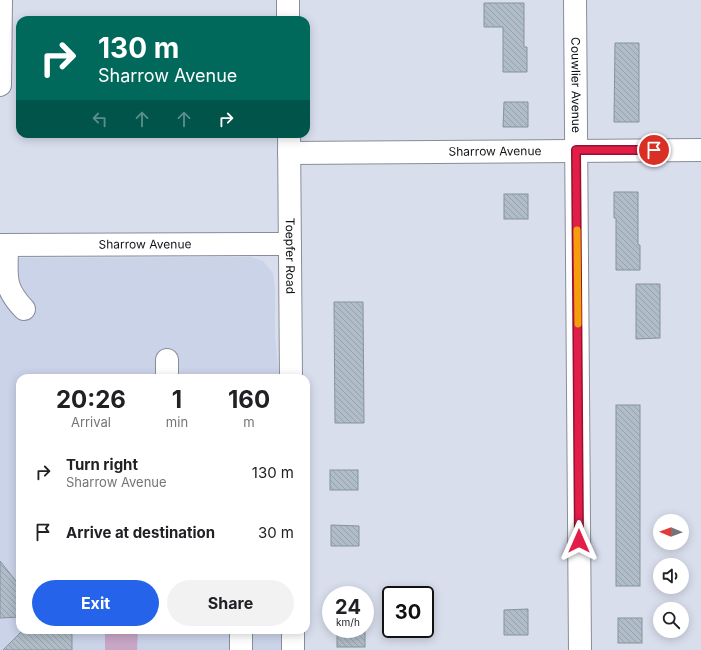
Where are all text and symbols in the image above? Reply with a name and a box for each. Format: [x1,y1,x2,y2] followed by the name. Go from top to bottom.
[98,31,179,65] text: 130 m
[32,32,84,84] icon: right
[568,37,584,133] street label: Couwlier Avenue
[98,65,237,86] text: Sharrow Avenue
[89,108,111,130] icon: left
[131,108,153,130] icon: ahead
[173,108,195,130] icon: ahead
[215,108,237,130] icon: right
[637,133,671,167] pin
[643,139,665,161] icon: arrive
[448,143,542,159] street label: Sharrow Avenue
[283,218,298,294] street label: Toepfer Road
[98,236,192,252] street label: Sharrow Avenue
[56,385,126,414] text: 20:26
[172,385,182,414] text: 1
[228,385,270,414] text: 160
[71,414,111,430] text: Arrival
[166,414,188,430] text: min
[243,414,255,430] text: m
[66,455,138,474] text: Turn right
[32,461,54,483] icon: right
[252,463,294,482] text: 130 m
[66,474,167,490] text: Sharrow Avenue
[653,514,689,550] north arrow
[653,514,689,638] map controls
[558,520,600,562] position arrow
[32,521,54,543] icon: arrive
[66,523,215,542] text: Arrive at destination
[258,523,294,542] text: 30 m
[653,558,689,594] button: sound
[32,580,159,626] button: Exit
[167,580,294,626] button: Share
[382,586,434,638] speed limit sign: 30
[335,595,361,619] text: 24
[653,602,689,638] button: search
[336,616,360,628] text: km/h

